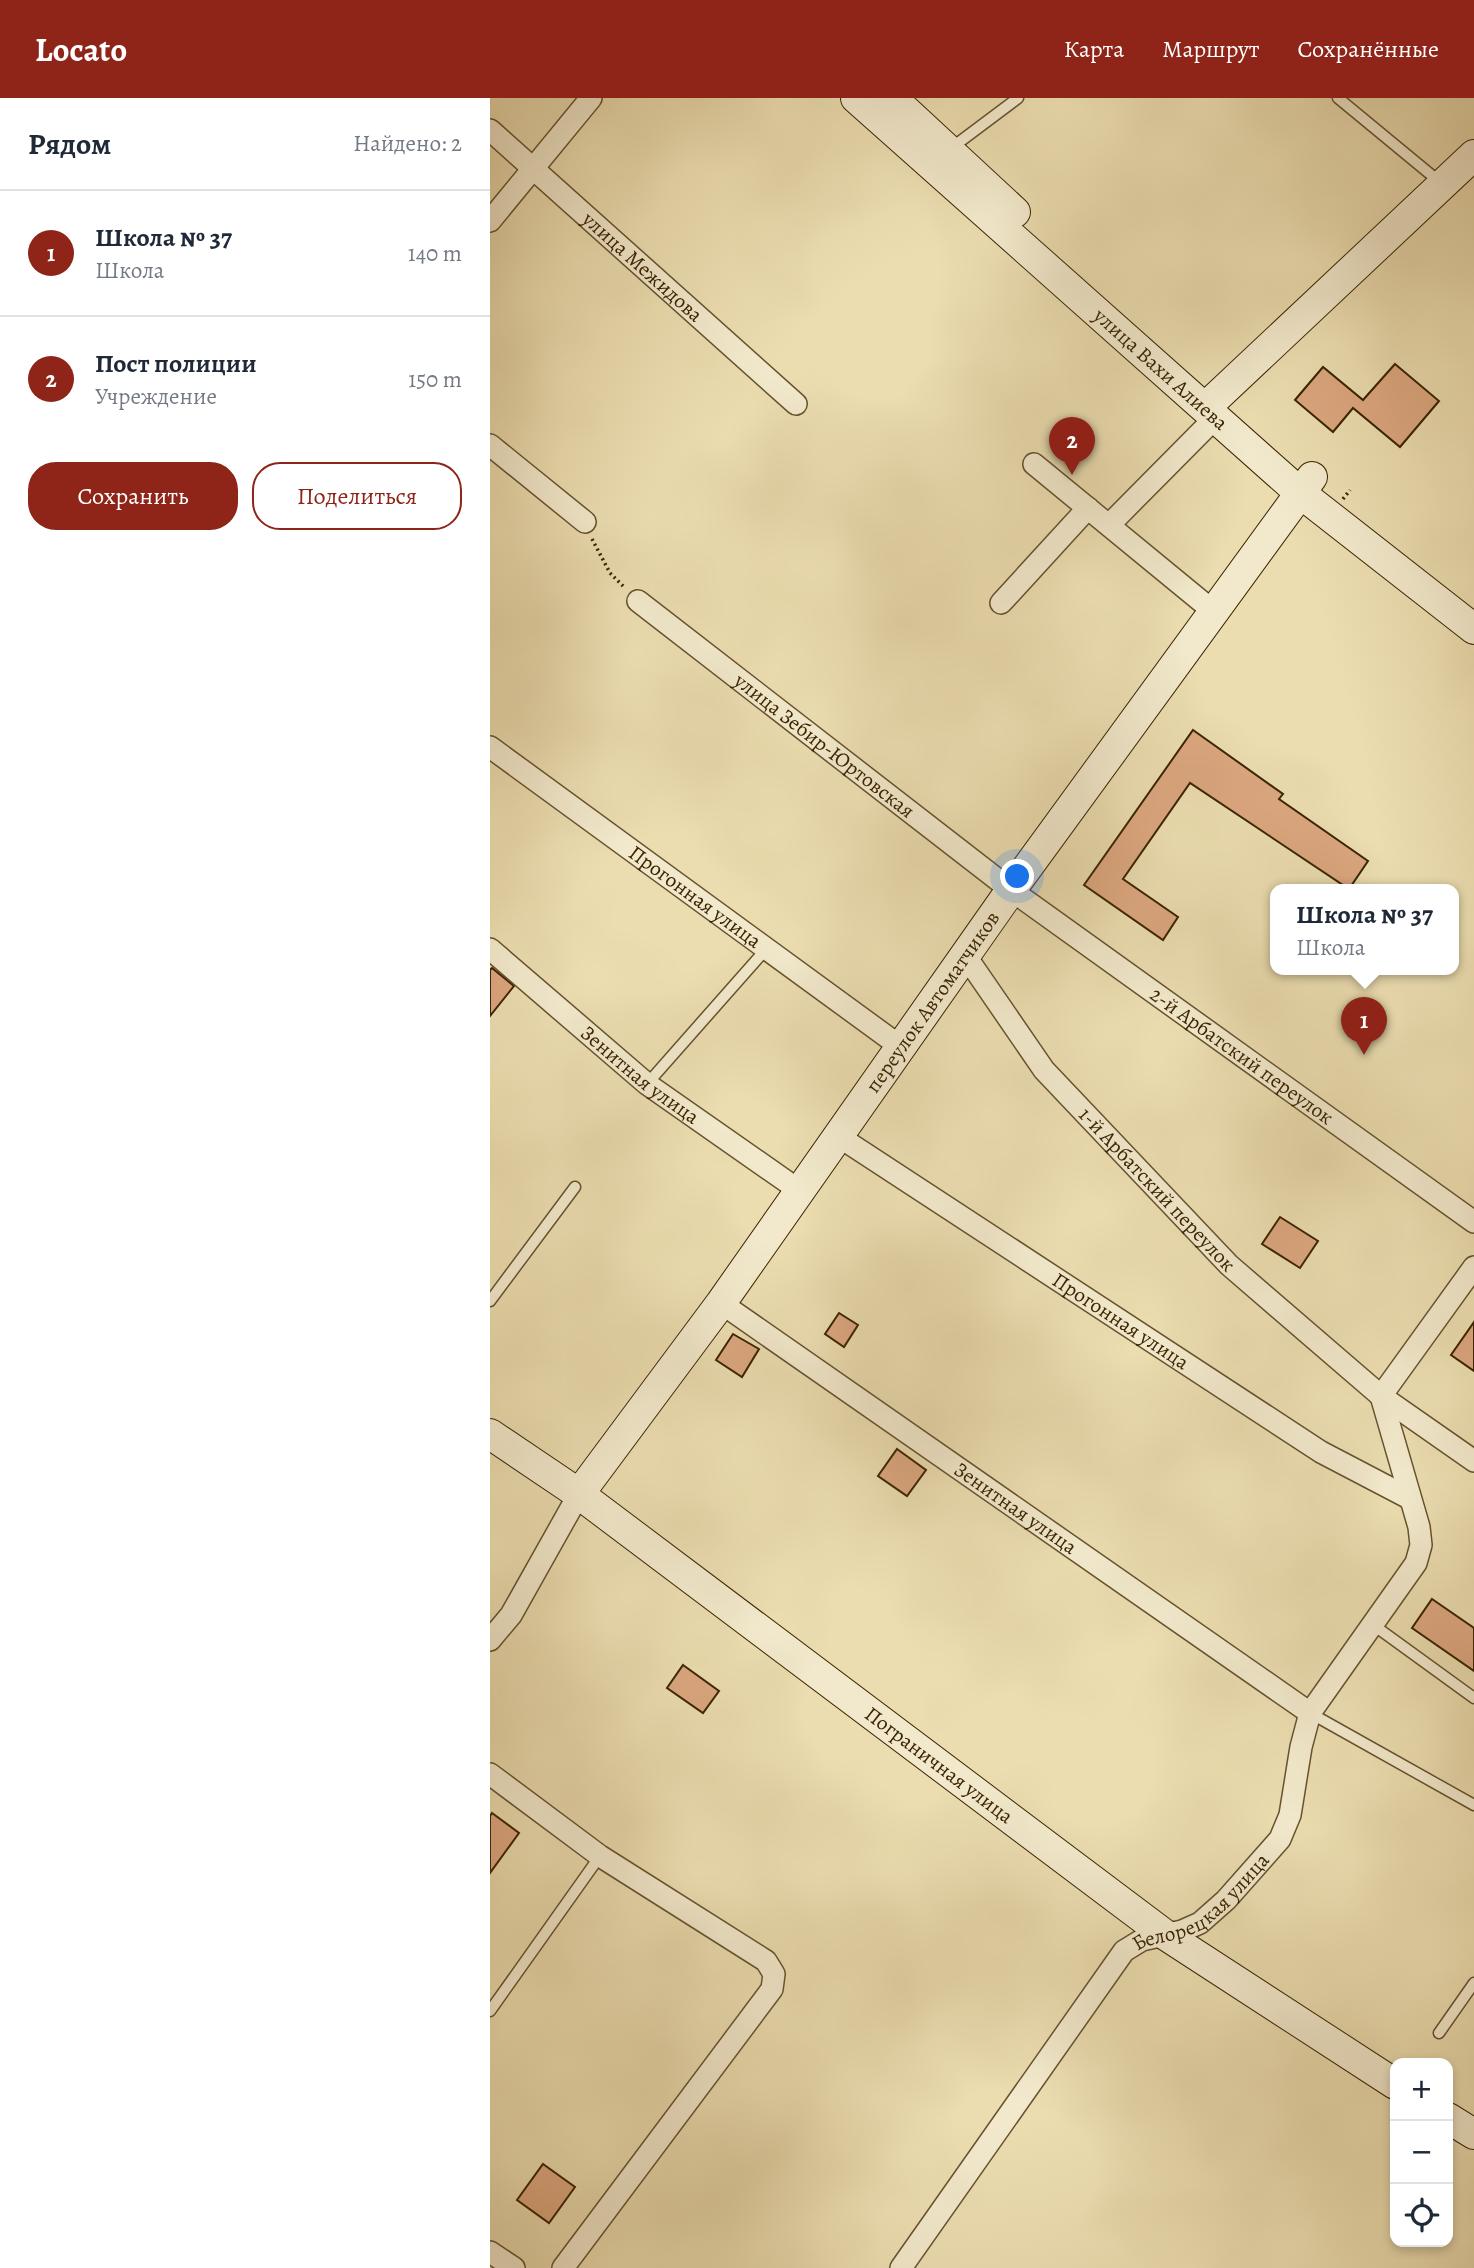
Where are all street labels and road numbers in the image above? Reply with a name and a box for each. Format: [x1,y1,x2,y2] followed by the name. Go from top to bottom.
[576,205,709,328] street label: улица Межидова
[1087,301,1234,437] street label: улица Вахи Алиева
[728,666,921,824] street label: улица Зебир-Юртовская
[623,839,768,955] street label: Прогонная улица
[859,905,1006,1098] street label: переулок Автоматчиков
[1144,980,1339,1131] street label: 2-й Арбатский переулок
[575,1019,705,1131] street label: Зенитная улица
[1072,1101,1242,1278] street label: 1-й Арбатский переулок
[1047,1266,1195,1376] street label: Прогонная улица
[948,1455,1083,1561] street label: Зенитная улица
[859,1700,1019,1830] street label: Пограничная улица
[1127,1847,1276,1957] street label: Белорецкая улица

